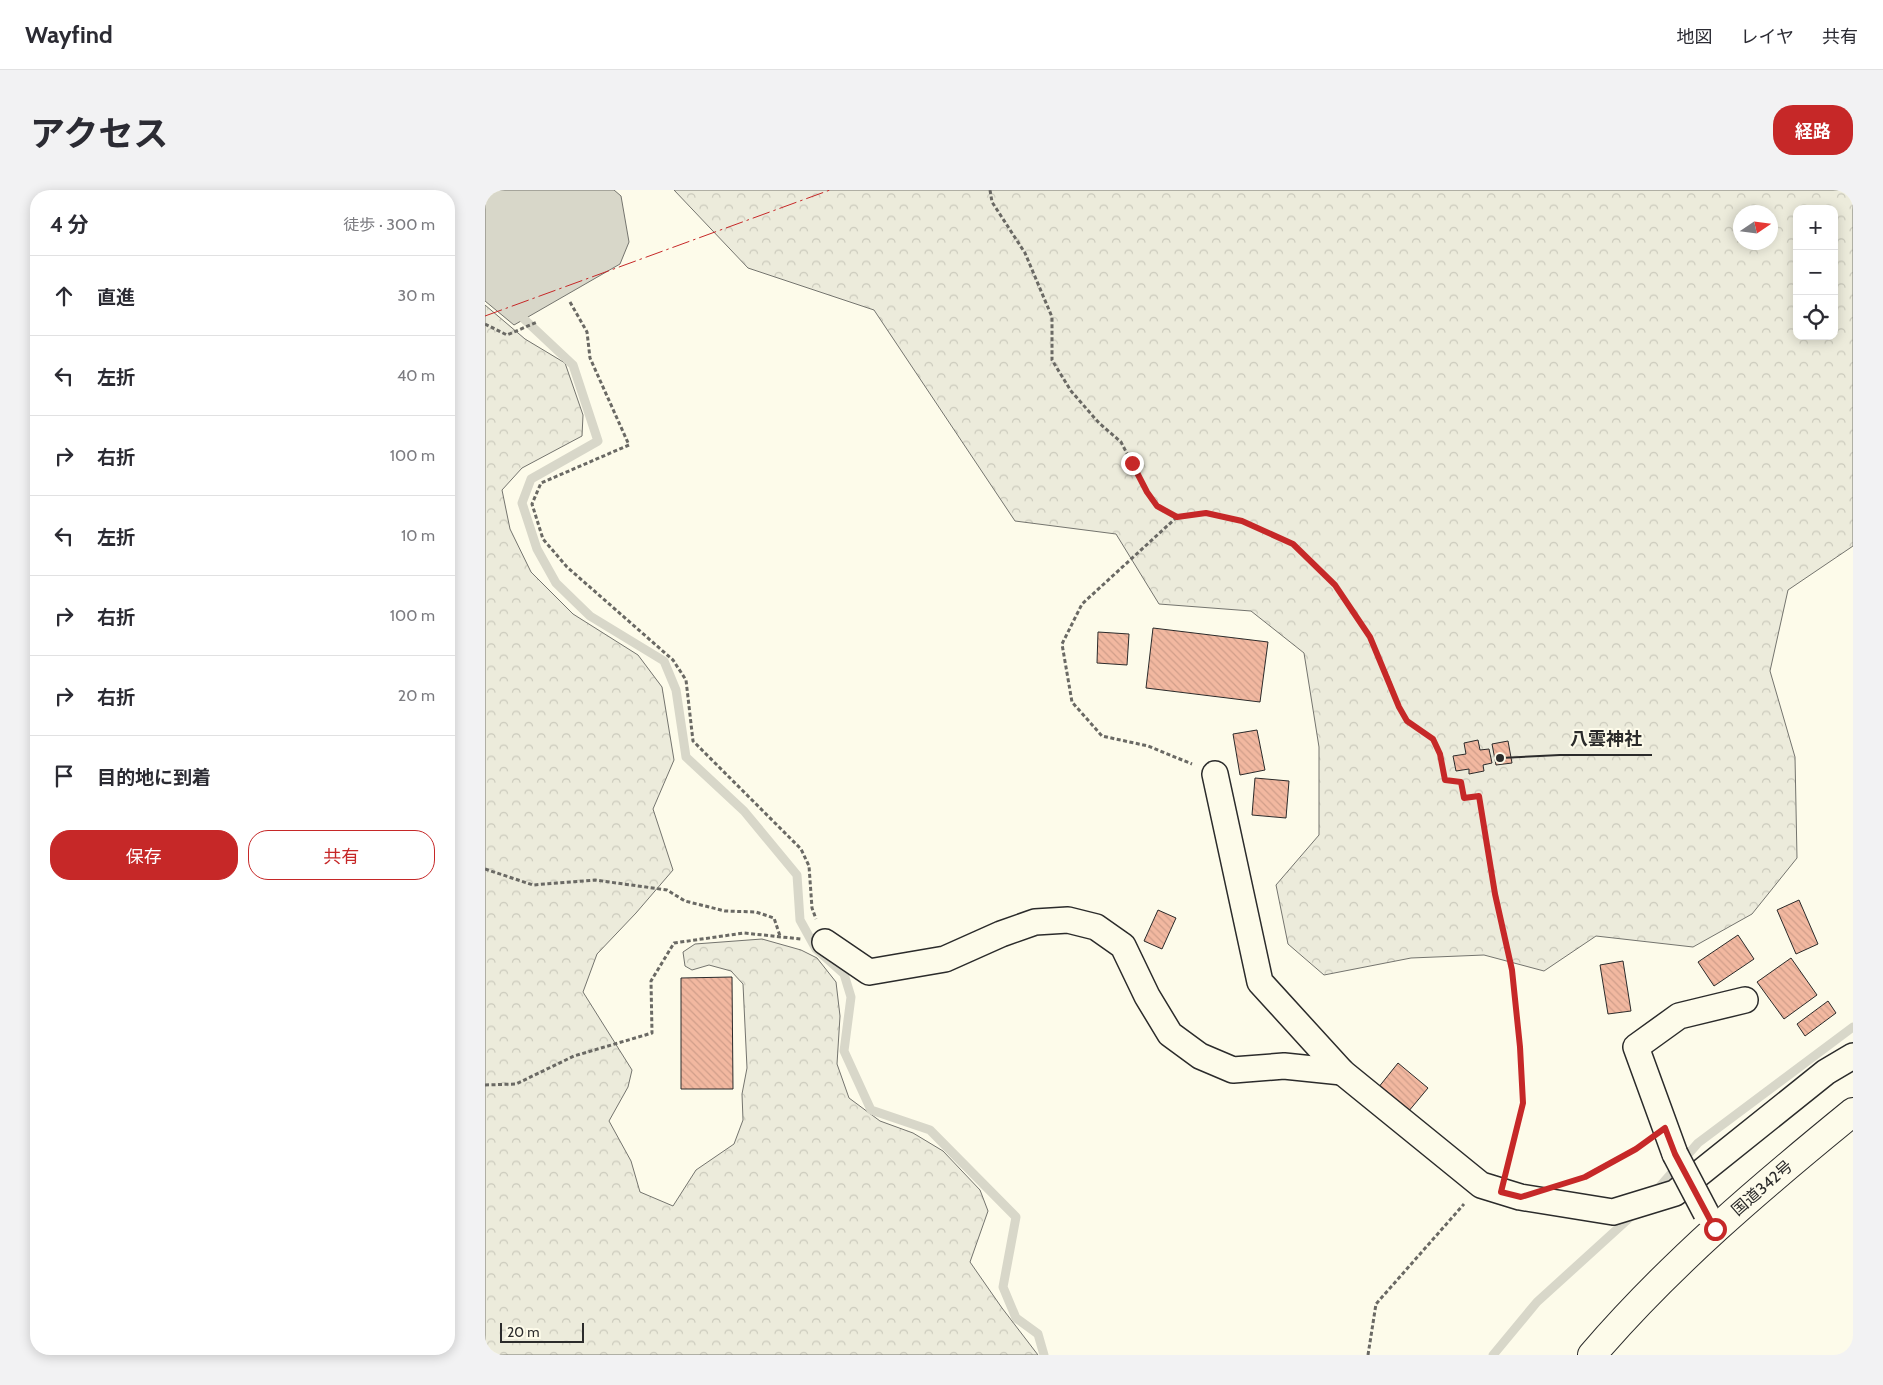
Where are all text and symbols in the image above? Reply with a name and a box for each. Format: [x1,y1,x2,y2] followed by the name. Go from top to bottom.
[25,20,113,49] text: Wayfind
[1677,26,1713,48] text: 地図
[1741,26,1794,48] text: レイヤ
[1822,26,1858,48] text: 共有
[1773,105,1853,155] button: 経路
[30,112,168,155] text: アクセス
[1733,205,1778,250] north arrow
[1793,205,1838,340] map controls
[1793,205,1838,250] button: +
[50,212,89,237] text: 4 分
[343,215,435,234] text: 徒歩 · 300 m
[1793,250,1838,295] button: −
[50,282,78,310] icon: ahead
[97,286,135,309] text: 直進
[398,286,435,305] text: 30 m
[1793,295,1838,340] button: locate
[50,362,78,390] icon: left
[97,366,135,389] text: 左折
[397,366,435,385] text: 40 m
[50,442,78,470] icon: right
[97,446,135,469] text: 右折
[390,446,435,465] text: 100 m
[1121,452,1144,475] route end
[50,522,78,550] icon: left
[97,526,135,549] text: 左折
[401,526,435,545] text: 10 m
[50,602,78,630] icon: right
[97,606,135,629] text: 右折
[390,606,435,625] text: 100 m
[50,682,78,710] icon: right
[97,686,135,709] text: 右折
[398,686,435,705] text: 20 m
[1560,722,1652,755] callout: 八雲神社
[1570,728,1642,750] text: 八雲神社
[50,762,78,790] icon: arrive
[97,766,211,789] text: 目的地に到着
[50,830,238,880] button: 保存
[248,830,435,880] button: 共有
[1728,1156,1796,1220] street label: 国道342号
[1704,1218,1727,1241] route start
[500,1320,584,1343] scale bar
[507,1323,540,1341] text: 20 m

